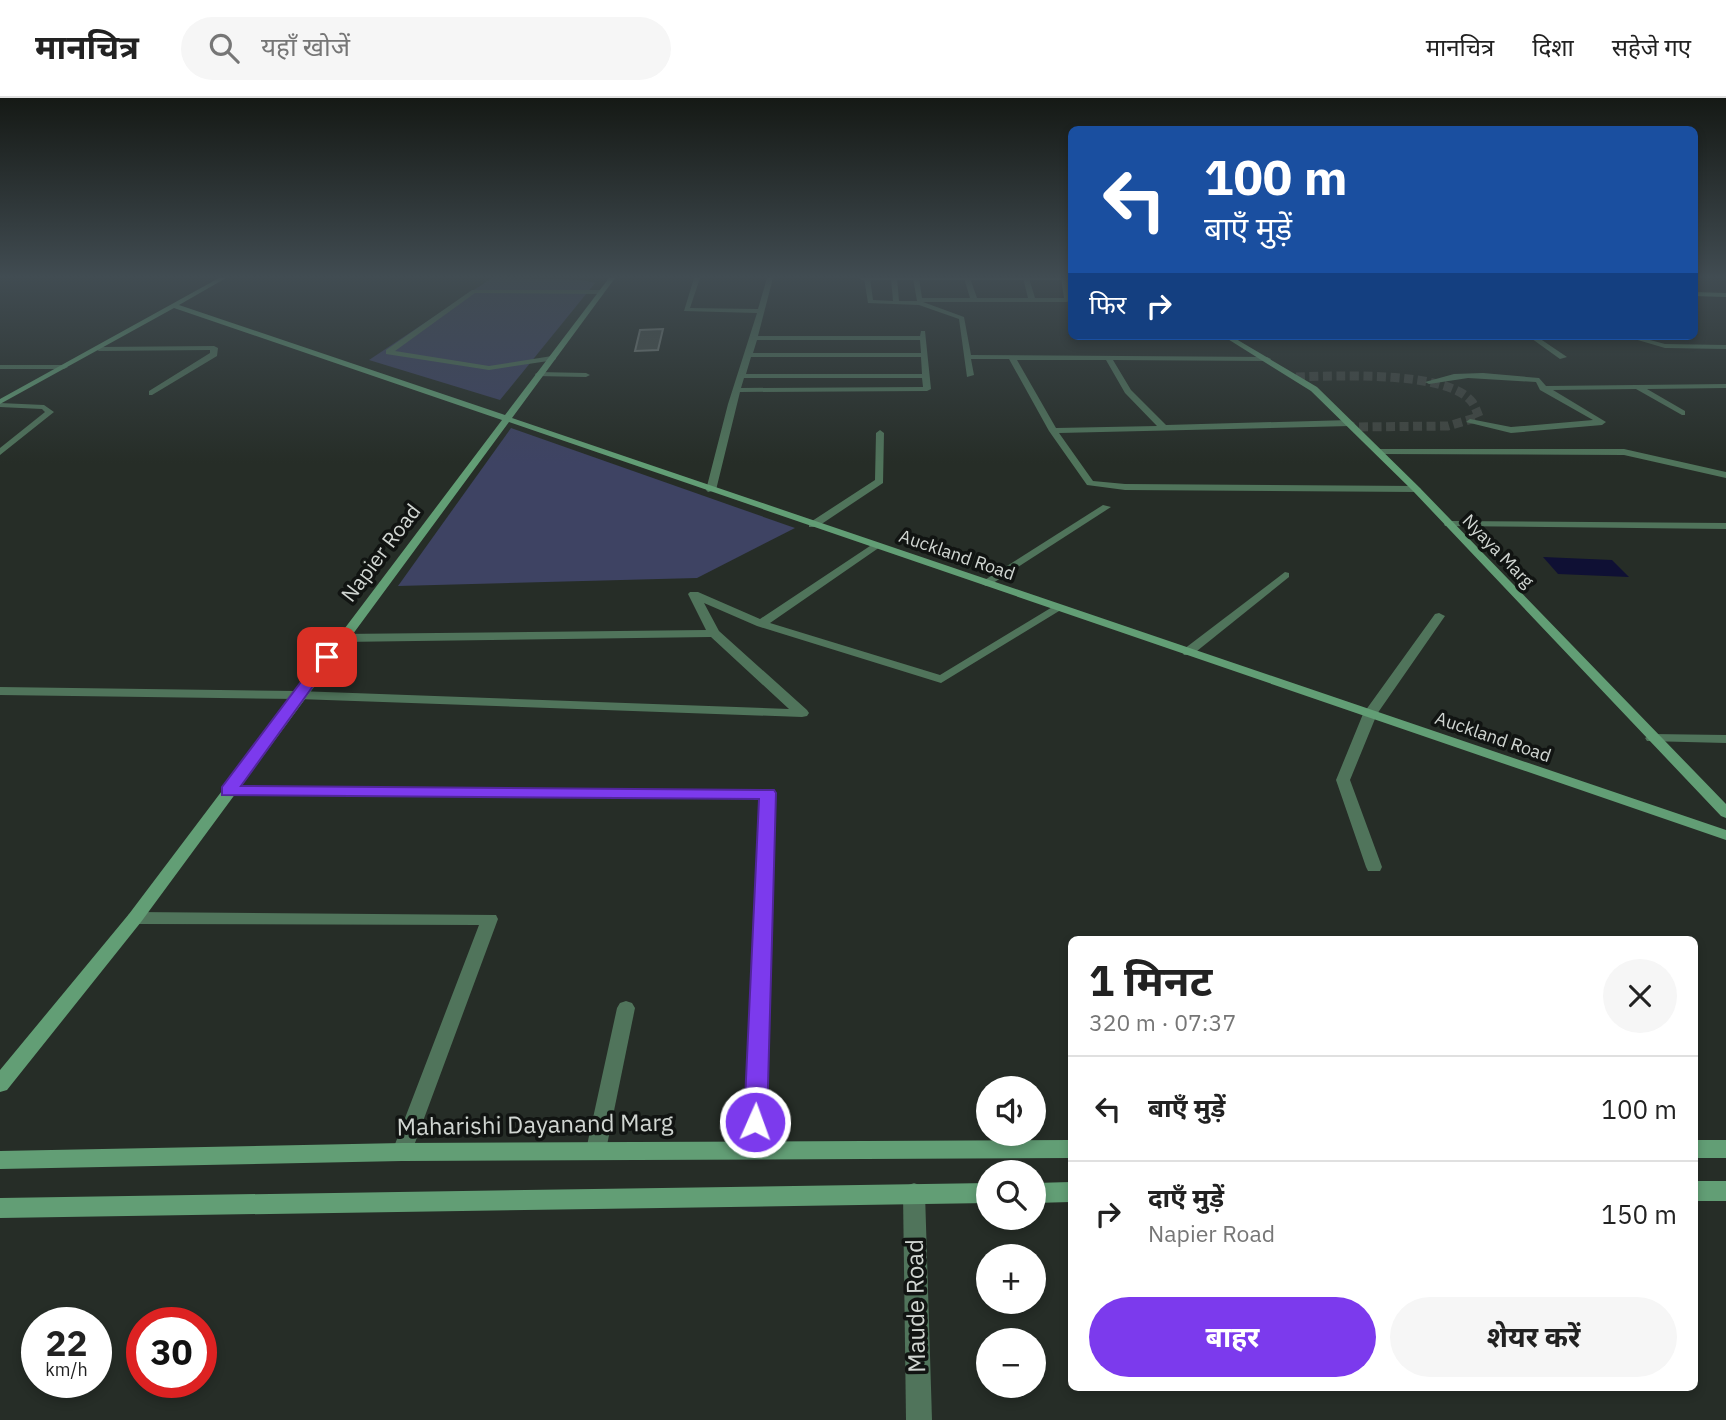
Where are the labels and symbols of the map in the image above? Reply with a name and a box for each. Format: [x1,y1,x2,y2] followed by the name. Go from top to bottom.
[334,498,426,607] street label: Napier Road
[1458,509,1539,593] street label: Nyaya Marg
[896,524,1018,585] street label: Auckland Road
[297,627,357,687] pin
[1432,706,1554,767] street label: Auckland Road
[718,1085,792,1159] position arrow
[396,1106,674,1142] street label: Maharishi Dayanand Marg
[898,1239,932,1373] street label: Maude Road
[126,1307,217,1398] speed limit sign: 30

